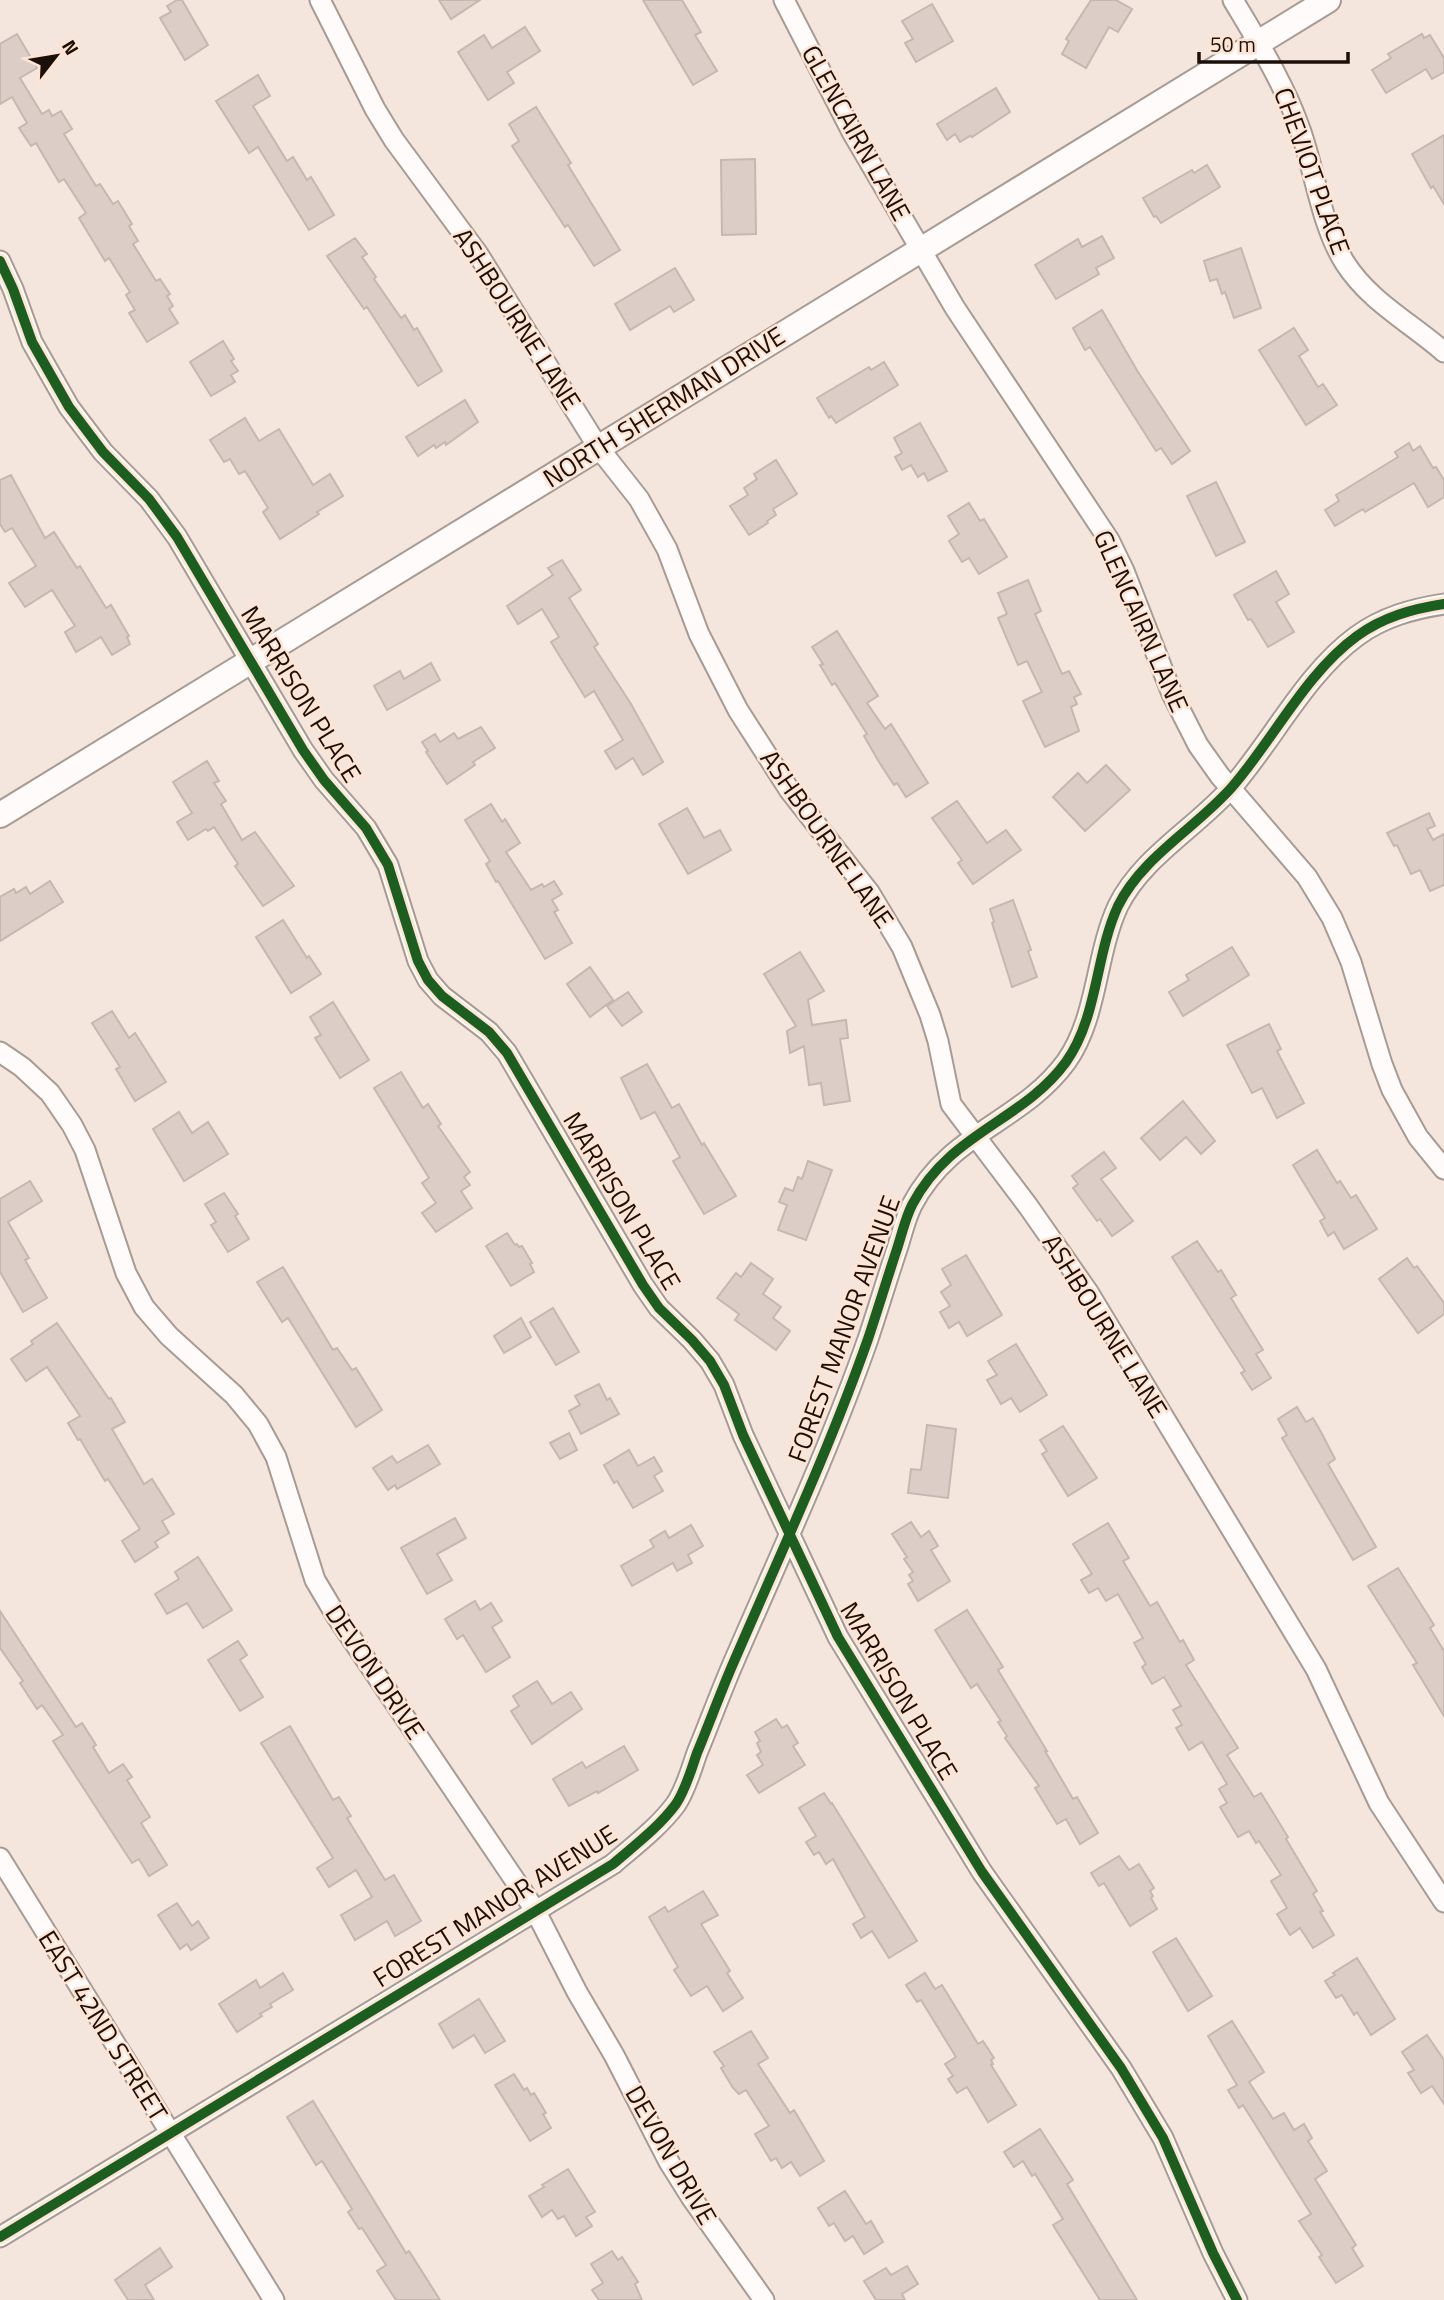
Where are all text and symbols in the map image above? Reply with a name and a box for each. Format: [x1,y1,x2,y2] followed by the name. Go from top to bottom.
[21,21,91,91] north arrow
[1199,21,1348,65] scale bar
[1210,28,1256,60] text: 50 m
[55,34,87,60] text: N
[792,38,921,228] street label: GLENCAIRN LANE
[1264,82,1361,260] street label: CHEVIOT PLACE
[444,220,591,418] street label: ASHBOURNE LANE
[535,316,792,497] street label: NORTH SHERMAN DRIVE
[1084,523,1199,718] street label: GLENCAIRN LANE
[231,598,371,790] street label: MARRISON PLACE
[751,741,904,936] street label: ASHBOURNE LANE
[554,1104,691,1297] street label: MARRISON PLACE
[777,1190,910,1468] street label: FOREST MANOR AVENUE
[1033,1226,1178,1425] street label: ASHBOURNE LANE
[831,1594,968,1787] street label: MARRISON PLACE
[316,1597,435,1747] street label: DEVON DRIVE
[365,1815,624,1997] street label: FOREST MANOR AVENUE
[29,1923,178,2129] street label: EAST 42ND STREET
[616,2078,727,2232] street label: DEVON DRIVE

